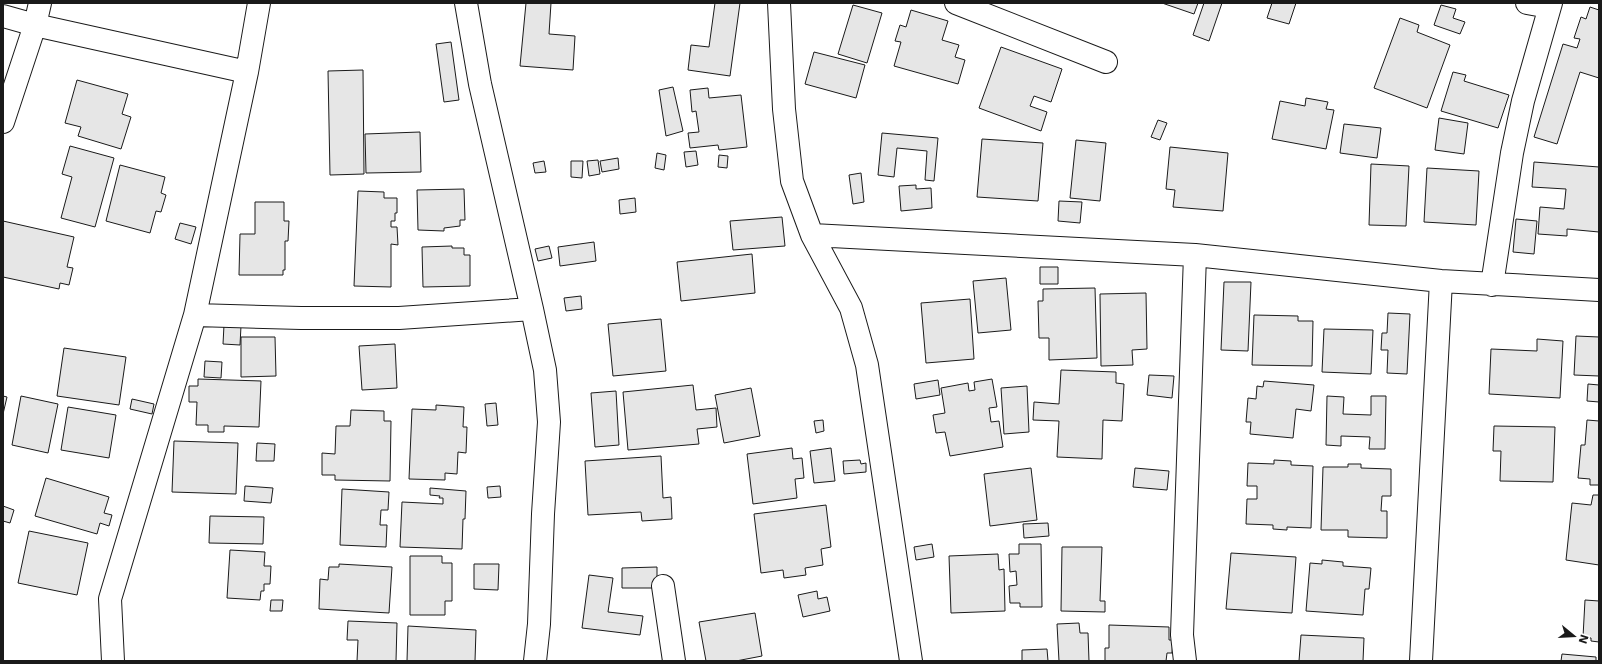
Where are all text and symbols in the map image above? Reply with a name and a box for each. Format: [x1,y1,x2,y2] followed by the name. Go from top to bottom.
[1554,616,1594,656] north arrow
[1575,633,1591,645] text: N

